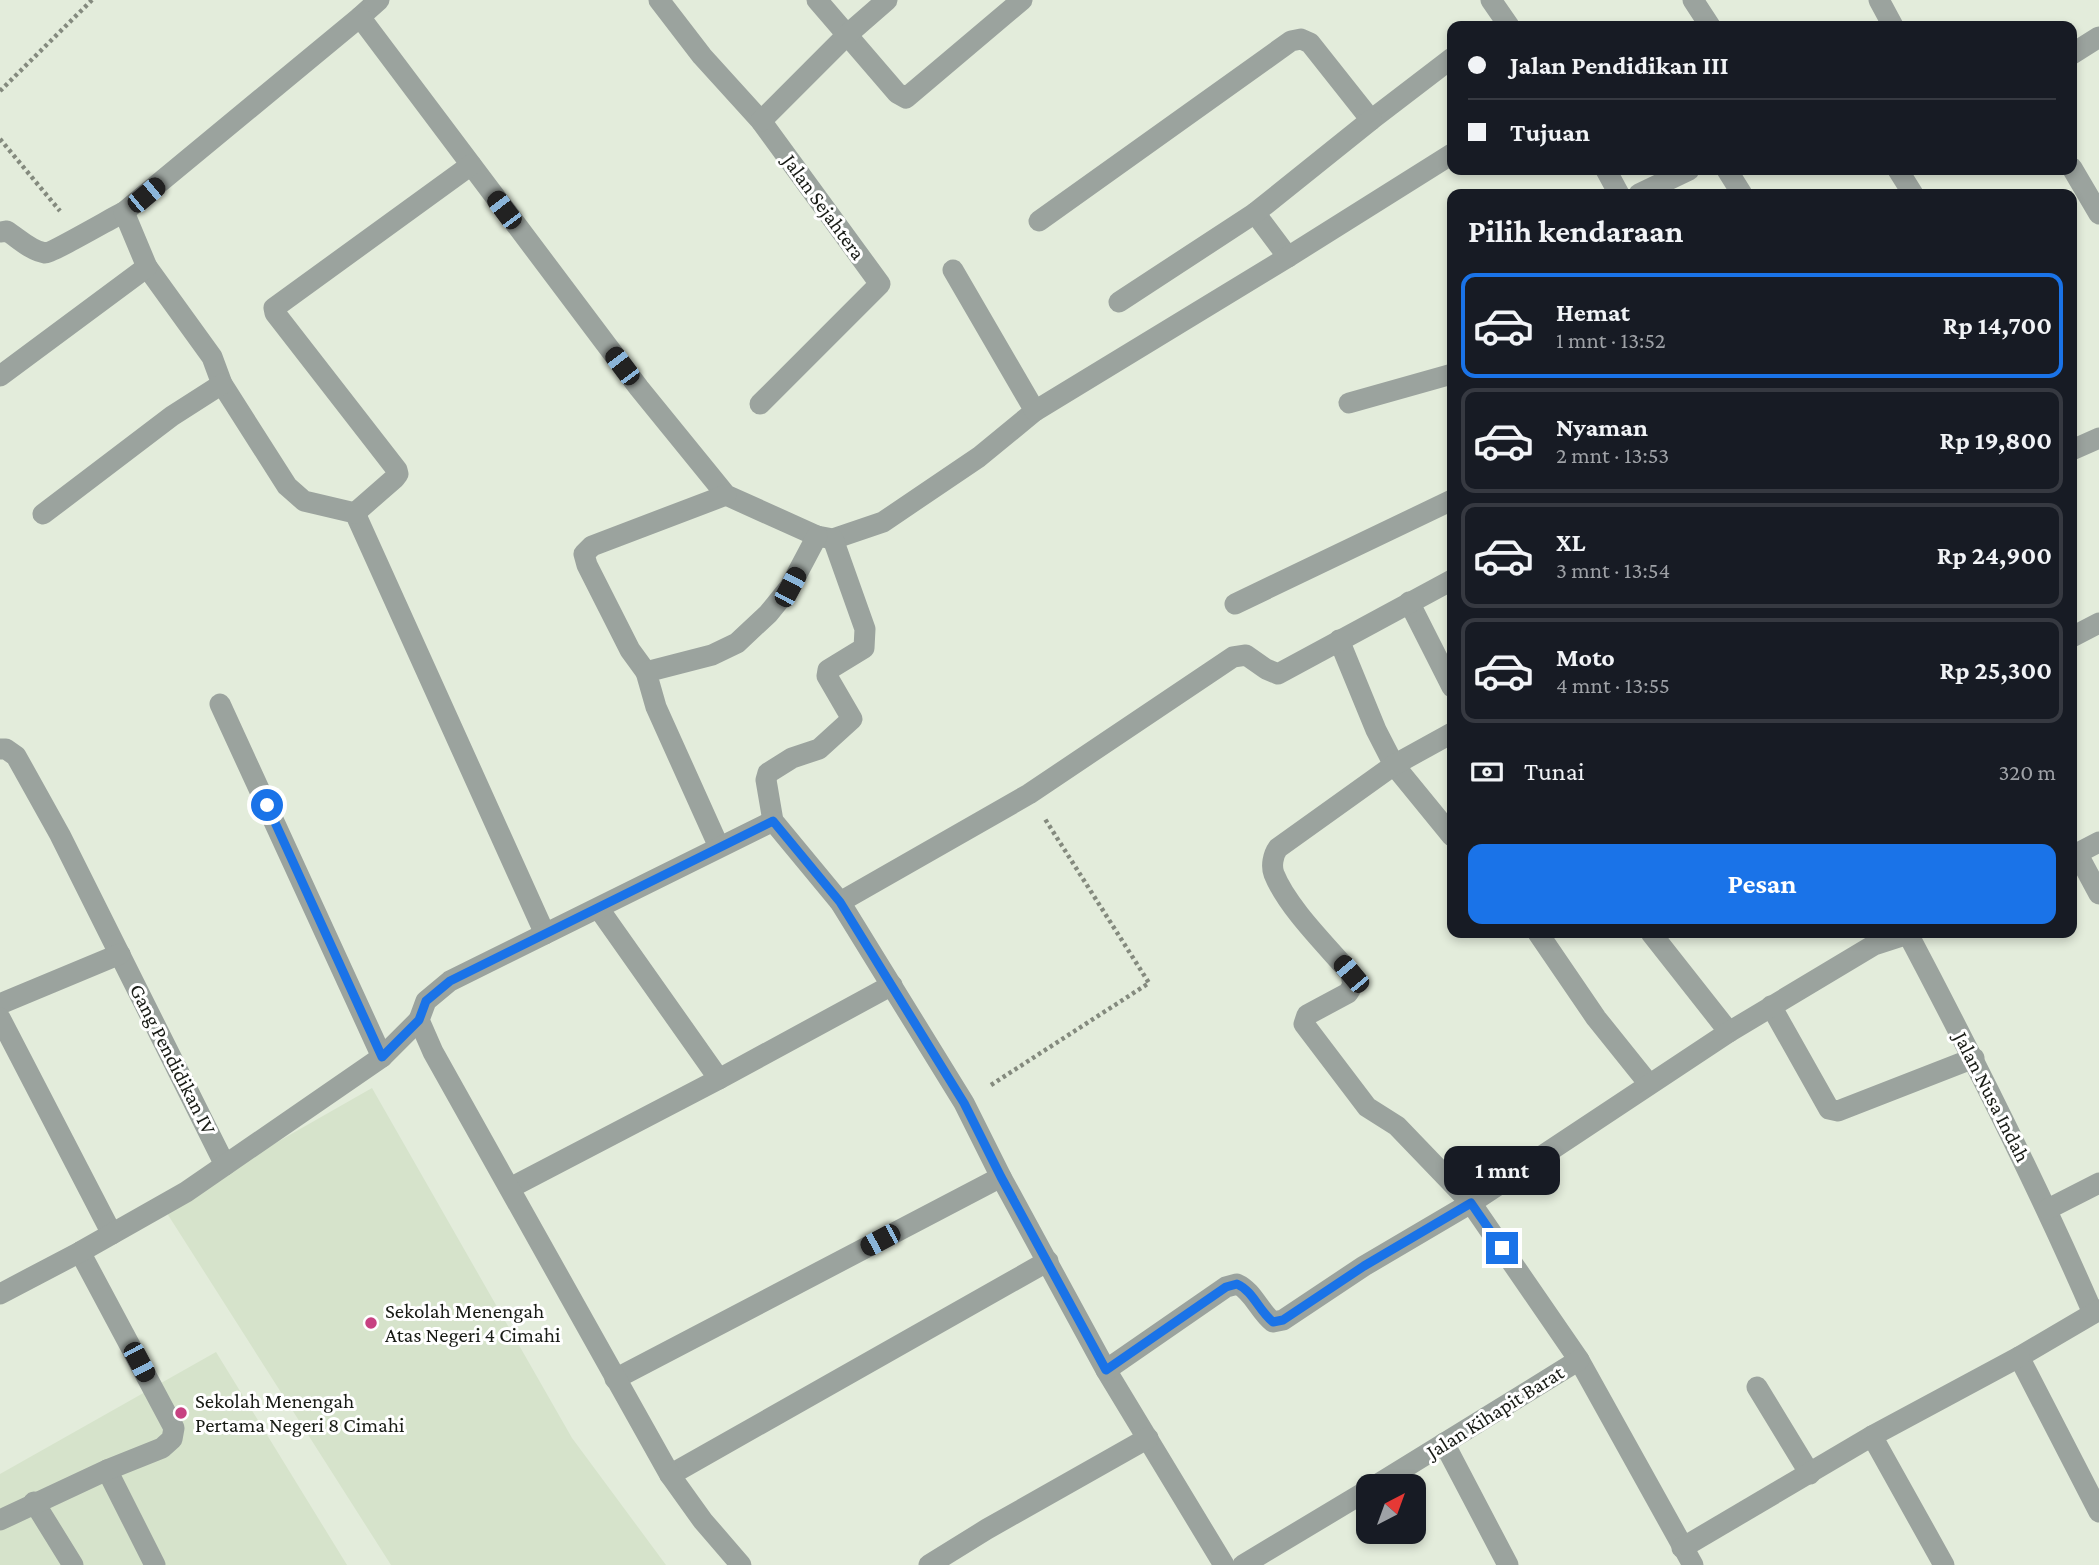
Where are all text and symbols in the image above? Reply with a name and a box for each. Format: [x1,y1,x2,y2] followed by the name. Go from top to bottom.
[1510,51,1729,80] text: Jalan Pendidikan III
[1510,118,1590,147] text: Tujuan
[777,148,870,265] street label: Jalan Sejahtera
[124,173,169,217] car
[483,187,526,233] car
[1468,213,1683,249] text: Pilih kendaraan
[1472,294,1535,357] icon: car
[1556,298,1630,327] text: Hemat
[1943,311,2052,340] text: Rp 14,700
[1556,327,1666,353] text: 1 mnt · 13:52
[601,343,644,389] car
[1472,409,1535,472] icon: car
[1556,413,1648,442] text: Nyaman
[1940,426,2052,455] text: Rp 19,800
[1556,442,1669,468] text: 2 mnt · 13:53
[1472,524,1535,587] icon: car
[1556,528,1585,557] text: XL
[1937,541,2052,570] text: Rp 24,900
[1556,557,1670,583] text: 3 mnt · 13:54
[771,564,810,610] car
[1472,639,1535,702] icon: car
[1556,643,1615,672] text: Moto
[1939,656,2052,685] text: Rp 25,300
[1556,672,1670,698] text: 4 mnt · 13:55
[1468,753,1506,791] icon: cash
[1524,757,1585,786] text: Tunai
[1998,759,2056,785] text: 320 m
[251,789,283,821] route start
[1468,844,2056,924] button: Pesan
[1330,951,1373,997] car
[125,980,221,1138] street label: Gang Pendidikan IV
[1948,1026,2035,1166] street label: Jalan Nusa Indah
[1444,1146,1560,1196] callout: 1 mnt
[1475,1157,1529,1183] text: 1 mnt
[857,1221,904,1259] car
[1486,1232,1518,1264] route end
[385,1299,561,1347] place label: Sekolah Menengah Atas Negeri 4 Cimahi
[363,1315,379,1331] marker: Sekolah Menengah Atas Negeri 4 Cimahi
[120,1339,159,1385] car
[1420,1360,1569,1465] street label: Jalan Kihapit Barat
[195,1389,405,1437] place label: Sekolah Menengah Pertama Negeri 8 Cimahi
[173,1405,189,1421] marker: Sekolah Menengah Pertama Negeri 8 Cimahi
[1356,1474,1426,1544] north arrow
[1356,1474,1426,1544] map controls

